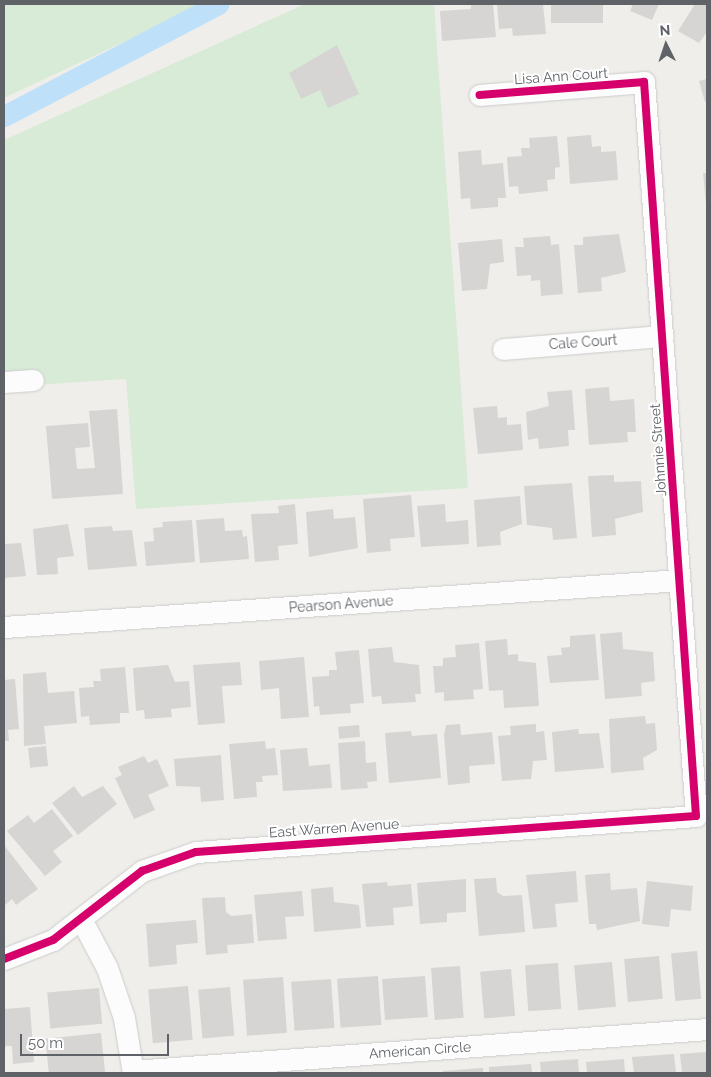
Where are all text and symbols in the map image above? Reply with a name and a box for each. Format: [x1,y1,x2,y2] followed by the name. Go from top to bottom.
[641,20,691,70] north arrow
[659,22,671,38] text: N
[513,64,609,88] street label: Lisa Ann Court
[548,331,618,353] street label: Cale Court
[646,403,670,497] street label: Johnnie Street
[288,592,394,616] street label: Pearson Avenue
[268,815,400,841] street label: East Warren Avenue
[22,1024,171,1056] scale bar
[28,1034,63,1052] text: 50 m
[368,1038,472,1062] street label: American Circle

